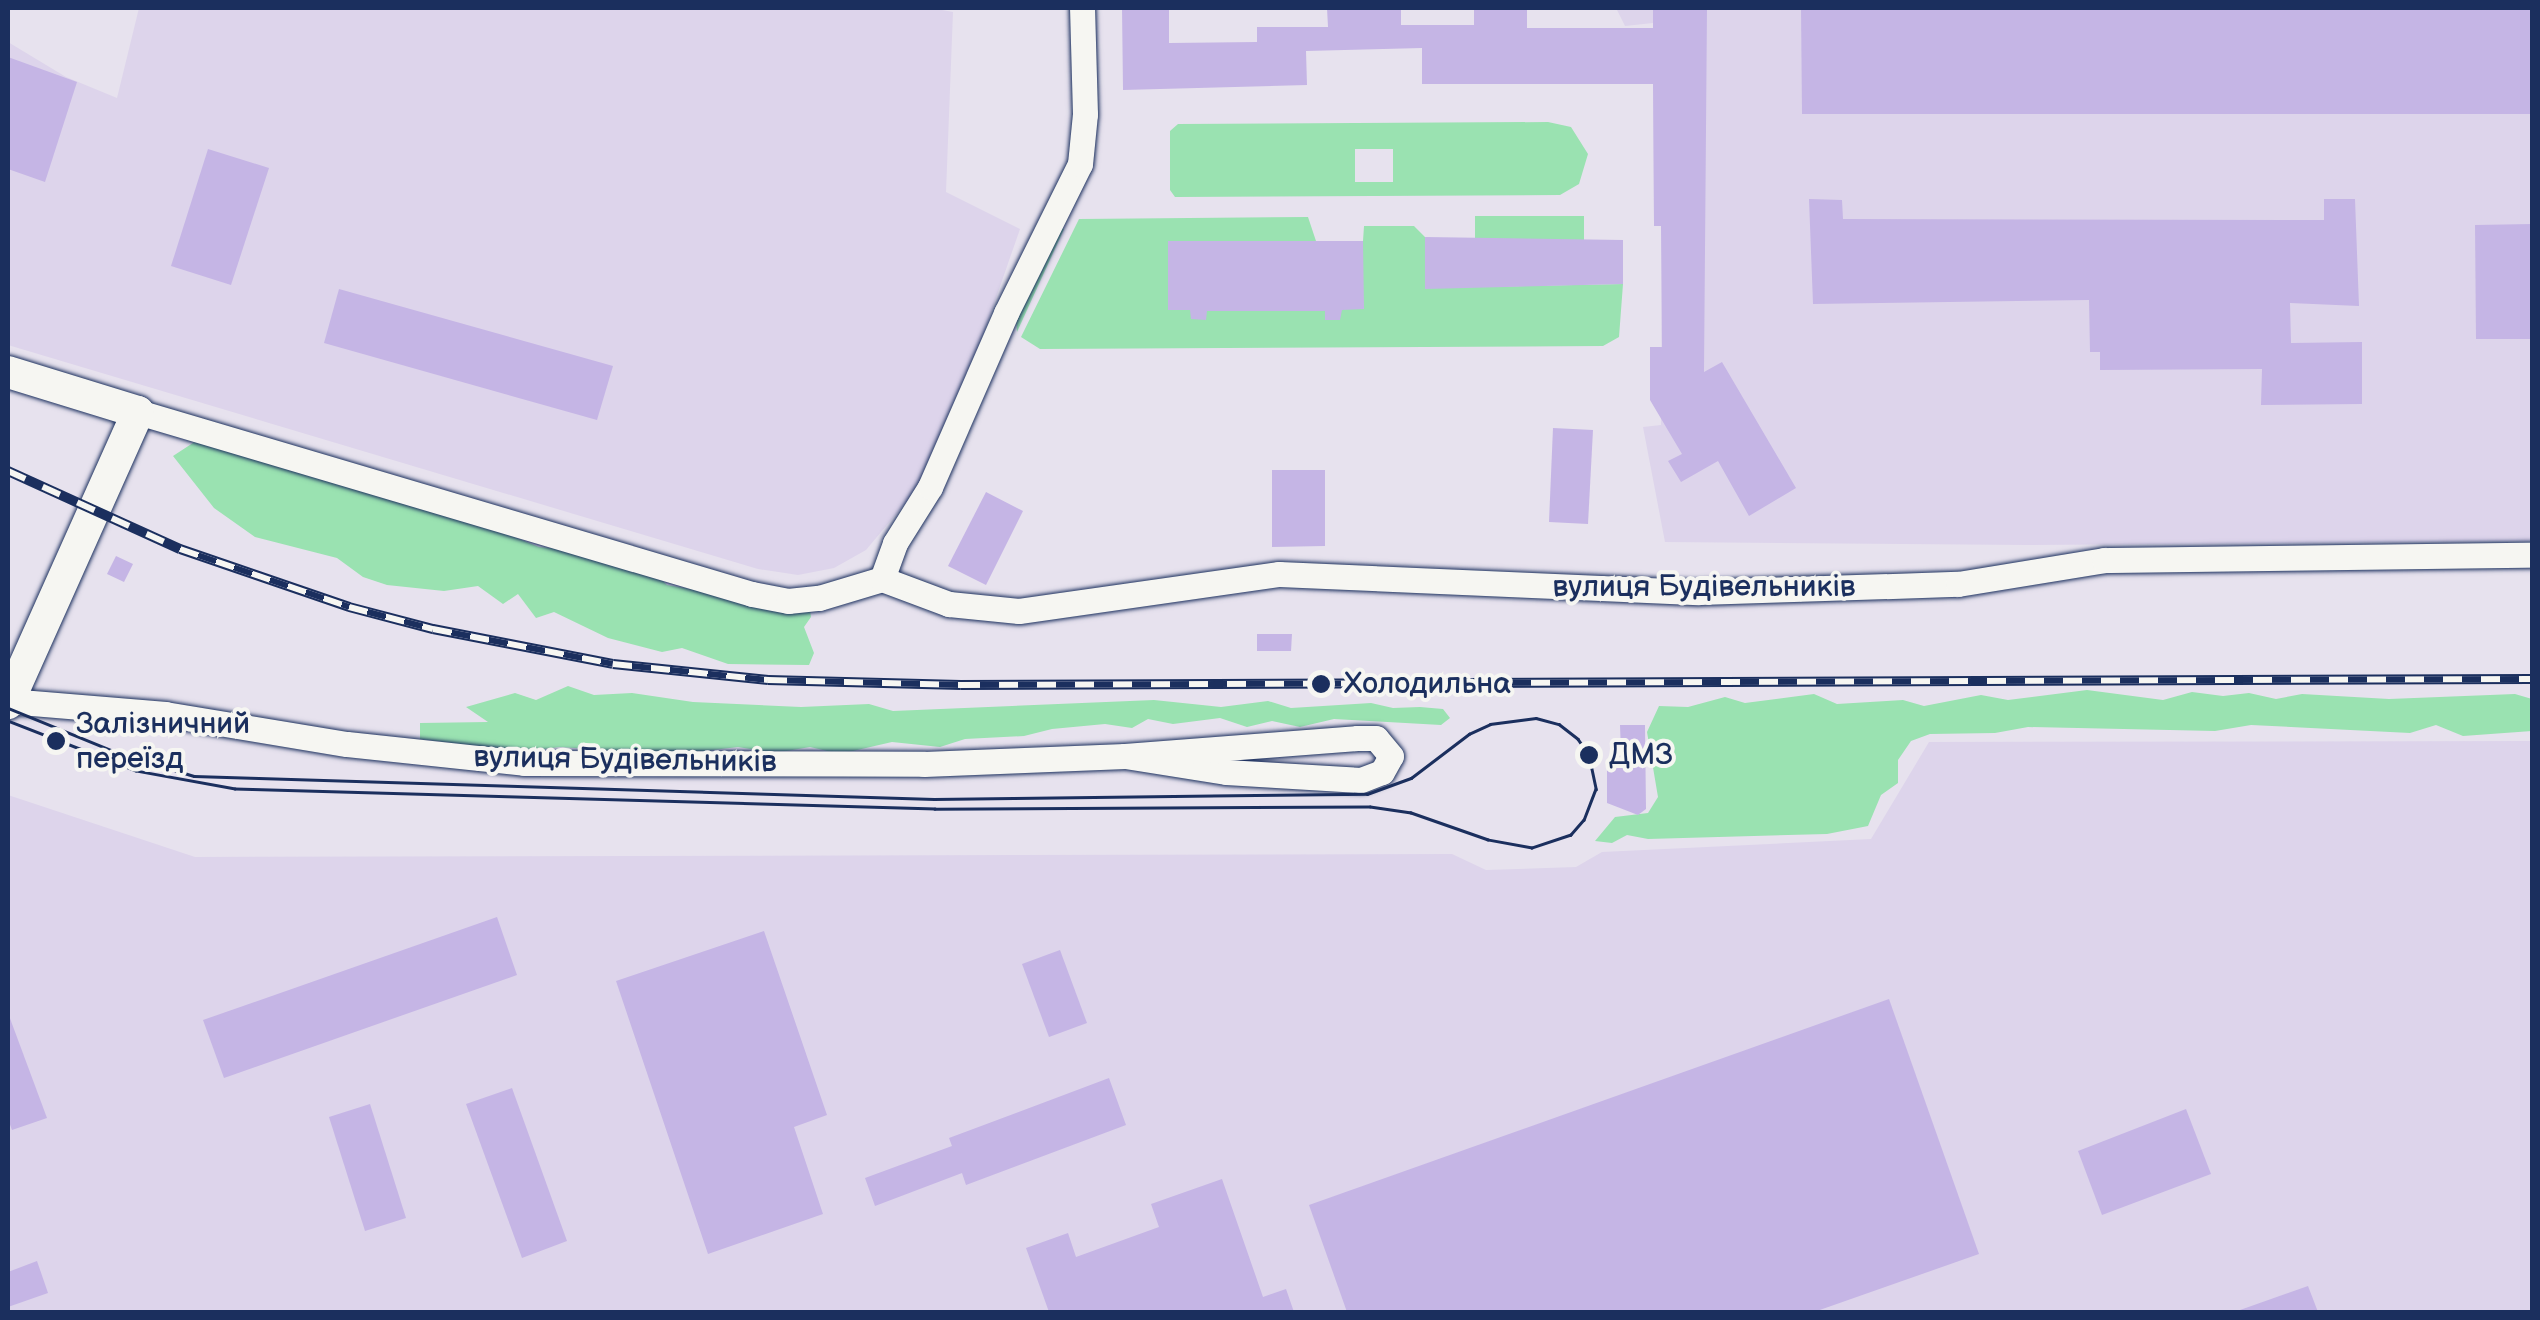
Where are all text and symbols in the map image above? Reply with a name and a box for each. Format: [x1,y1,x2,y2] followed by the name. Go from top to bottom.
[1553,569,1855,605] street label: вулиця Будівельників
[1344,666,1511,702] place label: Холодильна
[1308,671,1334,697] marker: Холодильна
[76,706,250,776] place label: Залізничний переїзд
[45,730,67,752] marker: Залізничний переїзд
[1609,737,1673,773] place label: ДМЗ
[473,739,777,781] street label: вулиця Будівельників
[1578,744,1600,766] marker: ДМЗ

